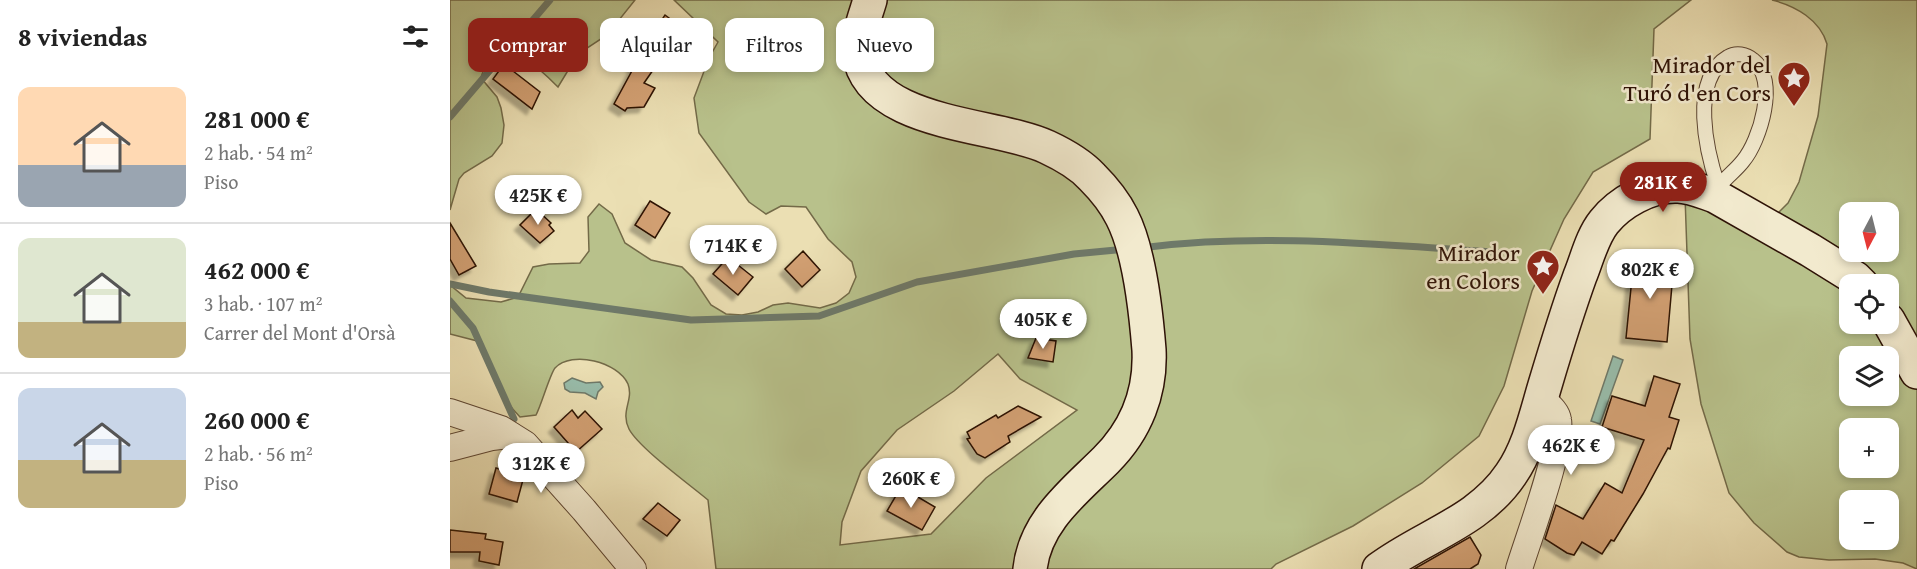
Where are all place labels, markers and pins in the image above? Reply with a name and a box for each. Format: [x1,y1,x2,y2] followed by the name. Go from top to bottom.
[1623,47,1771,110] place label: Mirador del Turó d'en Cors
[1776,60,1812,107] place icon: Mirador del Turó d'en Cors
[1614,162,1712,213] pin: 281K €
[489,175,587,226] pin: 425K €
[684,225,782,276] pin: 714K €
[1426,235,1520,298] place label: Mirador en Colors
[1525,248,1561,295] place icon: Mirador en Colors
[1601,249,1699,300] pin: 802K €
[994,299,1092,350] pin: 405K €
[1522,425,1620,476] pin: 462K €
[492,443,590,494] pin: 312K €
[862,458,960,509] pin: 260K €

